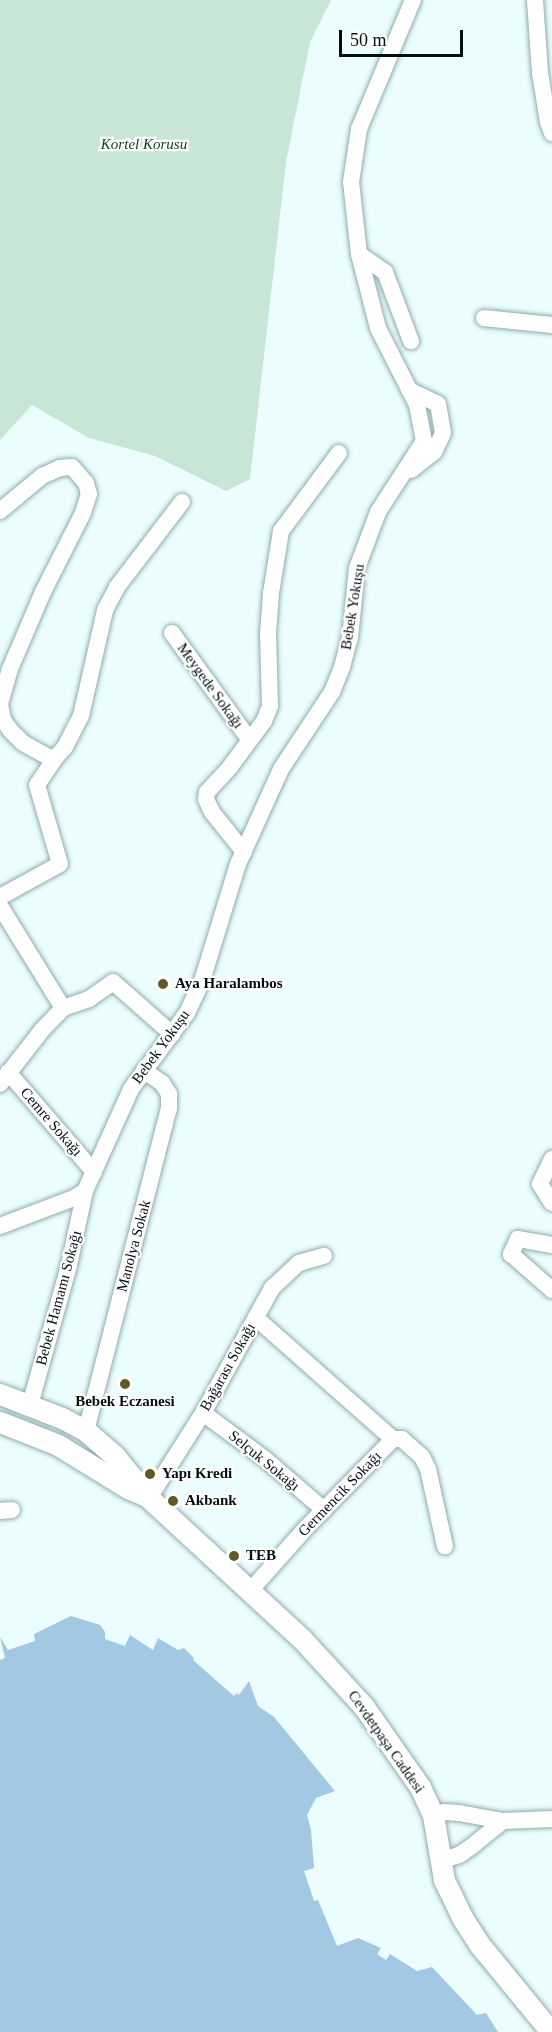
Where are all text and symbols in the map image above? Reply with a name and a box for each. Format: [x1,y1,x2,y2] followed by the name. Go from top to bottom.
[342,18,466,56] scale bar
[350,30,387,50] text: 50 m
[101,136,187,154] park label: Kortel Korusu
[337,563,369,651] street label: Bebek Yokuşu
[173,640,247,732] street label: Meygede Sokağı
[175,975,283,993] place label: Aya Haralambos
[156,977,170,991] marker: Aya Haralambos
[128,1006,194,1088] street label: Bebek Yokuşu
[16,1084,86,1160] street label: Cemre Sokağı
[113,1198,155,1294] street label: Manolya Sokak
[32,1228,86,1368] street label: Bebek Hamamı Sokağı
[196,1320,260,1414] street label: Bağarası Sokağı
[118,1377,132,1391] marker: Bebek Eczanesi
[75,1393,175,1411] place label: Bebek Eczanesi
[225,1427,303,1495] street label: Selçuk Sokağı
[295,1447,385,1541] street label: Germencik Sokağı
[162,1465,232,1483] place label: Yapı Kredi
[143,1467,157,1481] marker: Yapı Kredi
[185,1492,237,1510] place label: Akbank
[166,1494,180,1508] marker: Akbank
[246,1547,276,1565] place label: TEB
[227,1549,241,1563] marker: TEB
[344,1687,428,1797] street label: Cevdetpaşa Caddesi

